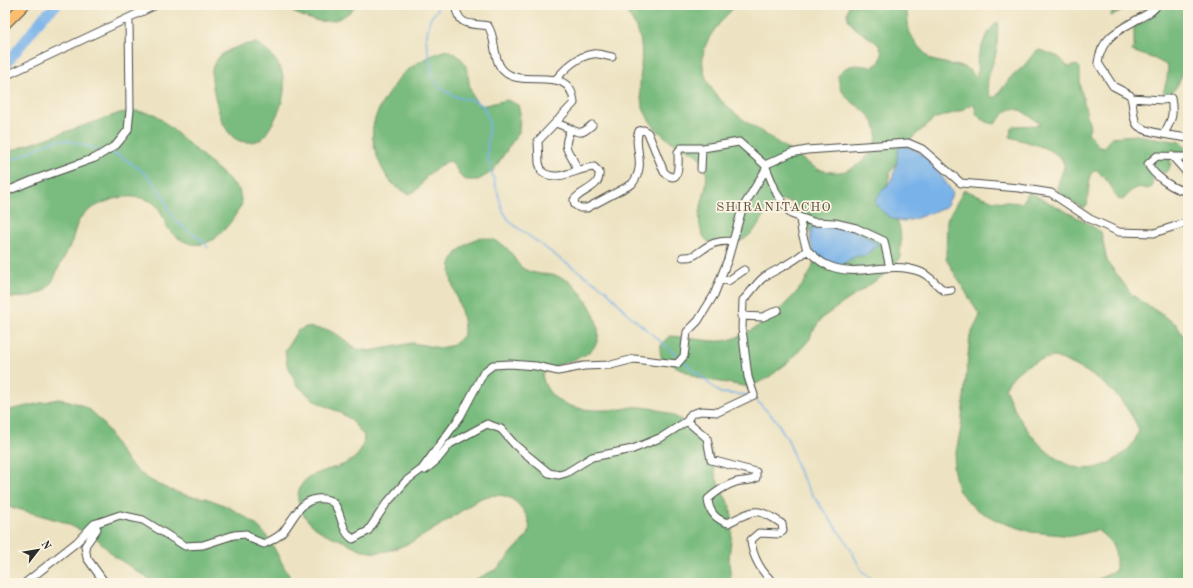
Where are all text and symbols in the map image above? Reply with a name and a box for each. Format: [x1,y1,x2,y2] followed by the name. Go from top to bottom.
[716,201,832,214] district label: SHIRANITACHO
[18,530,58,570] north arrow
[38,539,52,553] text: N

